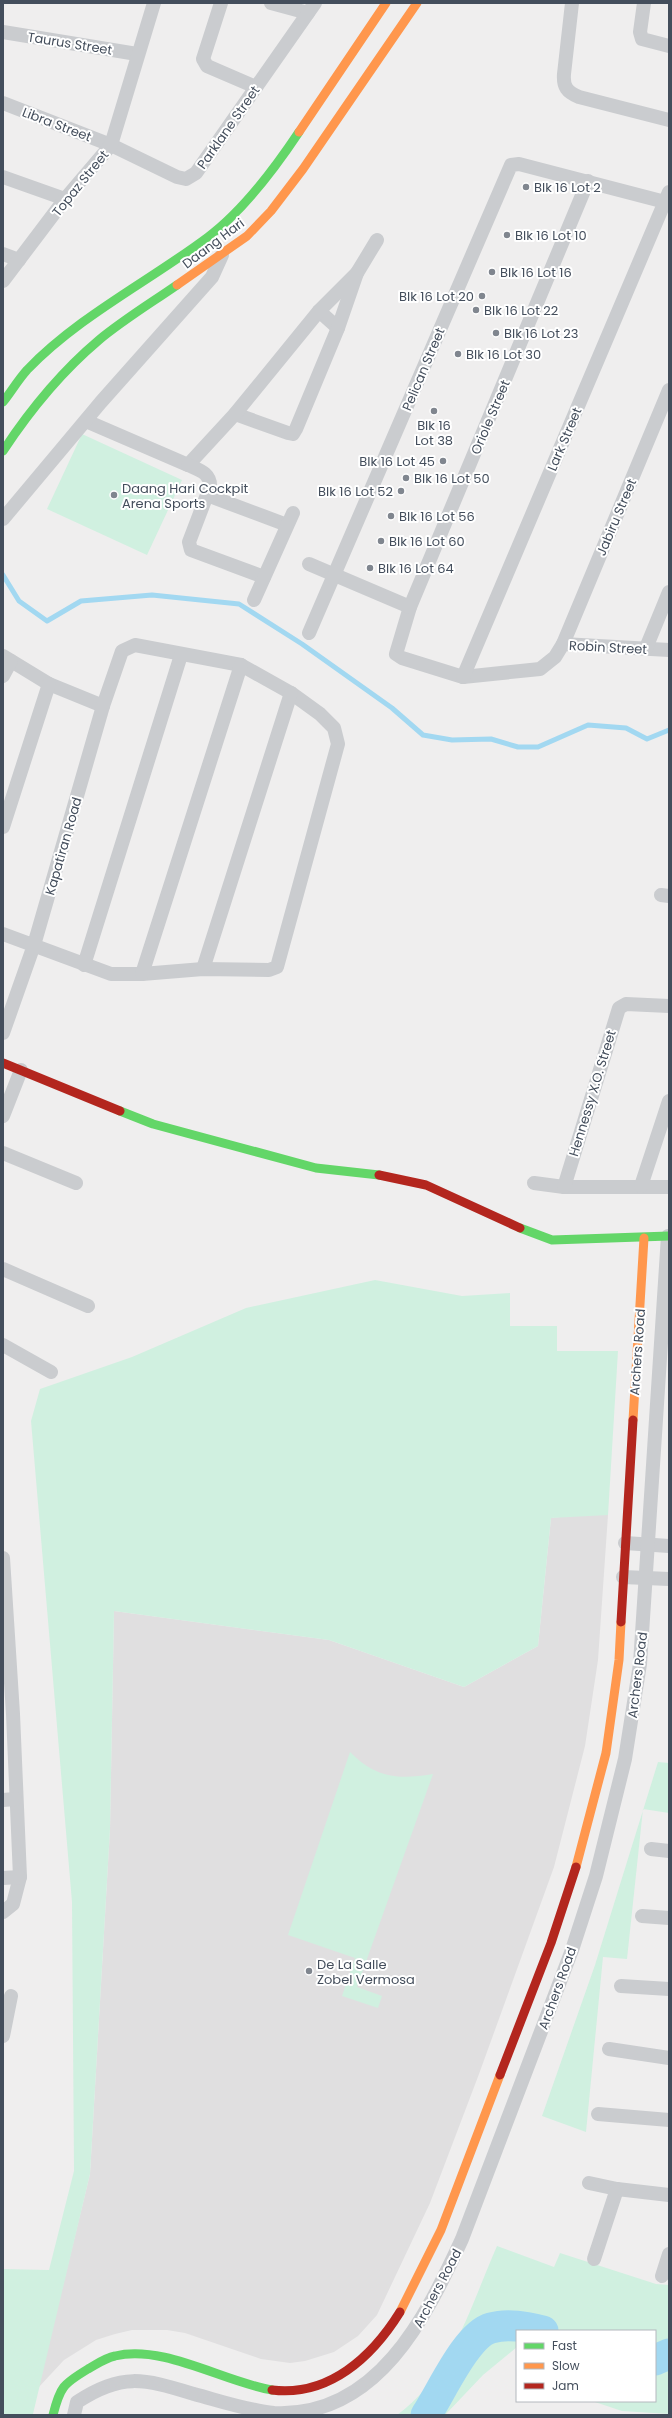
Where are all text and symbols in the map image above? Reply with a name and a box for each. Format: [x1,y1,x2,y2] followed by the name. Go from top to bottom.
[26,27,114,60] street label: Taurus Street
[193,82,264,173] street label: Parklane Street
[19,103,94,146] street label: Libra Street
[48,146,113,221] street label: Topaz Street
[534,178,601,197] place label: Blk 16 Lot 2
[521,182,531,192] marker: Blk 16 Lot 2
[178,214,248,273] street label: Daang Hari
[515,226,587,245] place label: Blk 16 Lot 10
[502,230,512,240] marker: Blk 16 Lot 10
[500,263,572,282] place label: Blk 16 Lot 16
[487,267,497,277] marker: Blk 16 Lot 16
[399,287,474,306] place label: Blk 16 Lot 20
[477,291,487,301] marker: Blk 16 Lot 20
[484,301,558,320] place label: Blk 16 Lot 22
[471,305,481,315] marker: Blk 16 Lot 22
[504,324,579,343] place label: Blk 16 Lot 23
[397,325,450,414] street label: Pelican Street
[491,328,501,338] marker: Blk 16 Lot 23
[466,345,541,364] place label: Blk 16 Lot 30
[453,349,463,359] marker: Blk 16 Lot 30
[466,377,515,457] street label: Oriole Street
[543,404,586,474] street label: Lark Street
[429,406,439,416] marker: Blk 16 Lot 38
[415,416,453,450] place label: Blk 16 Lot 38
[359,452,435,471] place label: Blk 16 Lot 45
[438,456,448,466] marker: Blk 16 Lot 45
[414,469,490,488] place label: Blk 16 Lot 50
[401,473,411,483] marker: Blk 16 Lot 50
[592,475,641,559] street label: Jabiru Street
[122,479,249,513] place label: Daang Hari Cockpit Arena Sports
[318,482,393,501] place label: Blk 16 Lot 52
[396,486,406,496] marker: Blk 16 Lot 52
[109,490,119,500] marker: Daang Hari Cockpit Arena Sports
[399,507,475,526] place label: Blk 16 Lot 56
[386,511,396,521] marker: Blk 16 Lot 56
[389,532,465,551] place label: Blk 16 Lot 60
[376,536,386,546] marker: Blk 16 Lot 60
[378,559,454,578] place label: Blk 16 Lot 64
[365,563,375,573] marker: Blk 16 Lot 64
[568,636,648,659] street label: Robin Street
[40,795,87,897] street label: Kapatiran Road
[564,1027,621,1159] street label: Hennessy X.O. Street
[625,1308,650,1396] street label: Archers Road
[623,1631,652,1719] street label: Archers Road
[534,1944,581,2032] street label: Archers Road
[317,1955,415,1989] place label: De La Salle Zobel Vermosa
[304,1966,314,1976] marker: De La Salle Zobel Vermosa
[409,2245,466,2331] street label: Archers Road
[516,2330,656,2402] legend
[552,2337,577,2354] text: Fast
[552,2357,580,2374] text: Slow
[552,2377,579,2394] text: Jam

